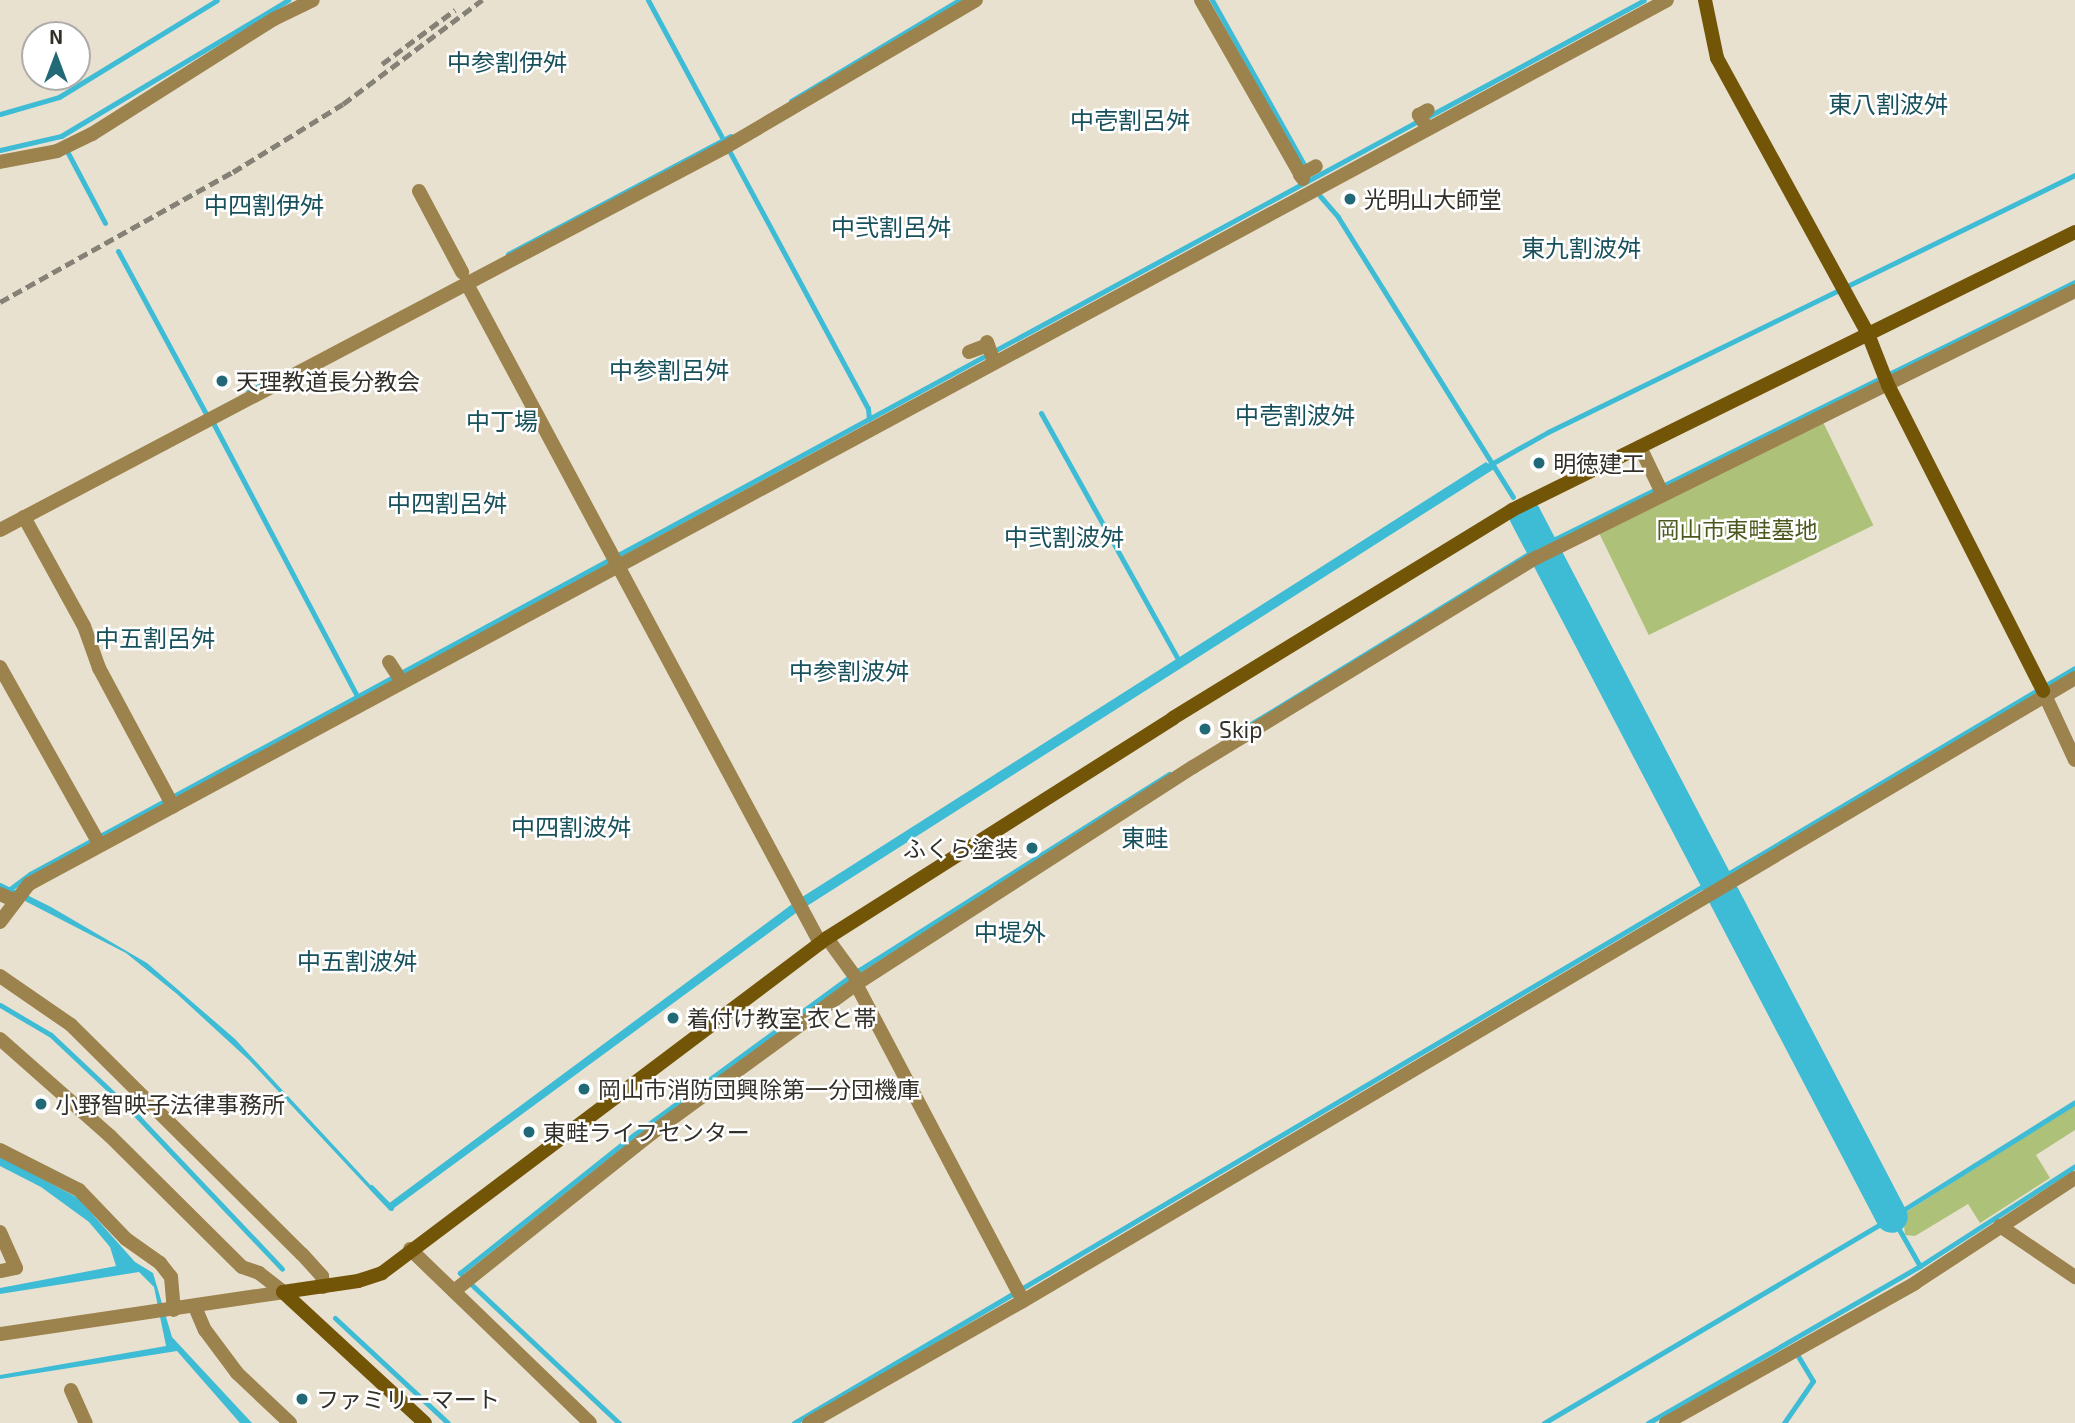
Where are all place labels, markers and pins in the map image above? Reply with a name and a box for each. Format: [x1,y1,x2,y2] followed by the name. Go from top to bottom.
[1364,185,1502,213] place label: 光明山大師堂
[1342,191,1358,207] marker: 光明山大師堂
[236,367,420,395] place label: 天理教道長分教会
[214,373,230,389] marker: 天理教道長分教会
[1553,449,1645,477] place label: 明徳建工
[1531,455,1547,471] marker: 明徳建工
[1219,715,1263,743] place label: Skip
[1197,721,1213,737] marker: Skip
[903,834,1018,862] place label: ふくら塗装
[1024,840,1040,856] marker: ふくら塗装
[687,1004,876,1032] place label: 着付け教室 衣と帯
[665,1010,681,1026] marker: 着付け教室 衣と帯
[598,1075,920,1103] place label: 岡山市消防団興除第一分団機庫
[576,1081,592,1097] marker: 岡山市消防団興除第一分団機庫
[55,1090,285,1118] place label: 小野智映子法律事務所
[33,1096,49,1112] marker: 小野智映子法律事務所
[543,1118,750,1146] place label: 東畦ライフセンター
[521,1124,537,1140] marker: 東畦ライフセンター
[316,1385,500,1413] place label: ファミリーマート
[294,1391,310,1407] marker: ファミリーマート

